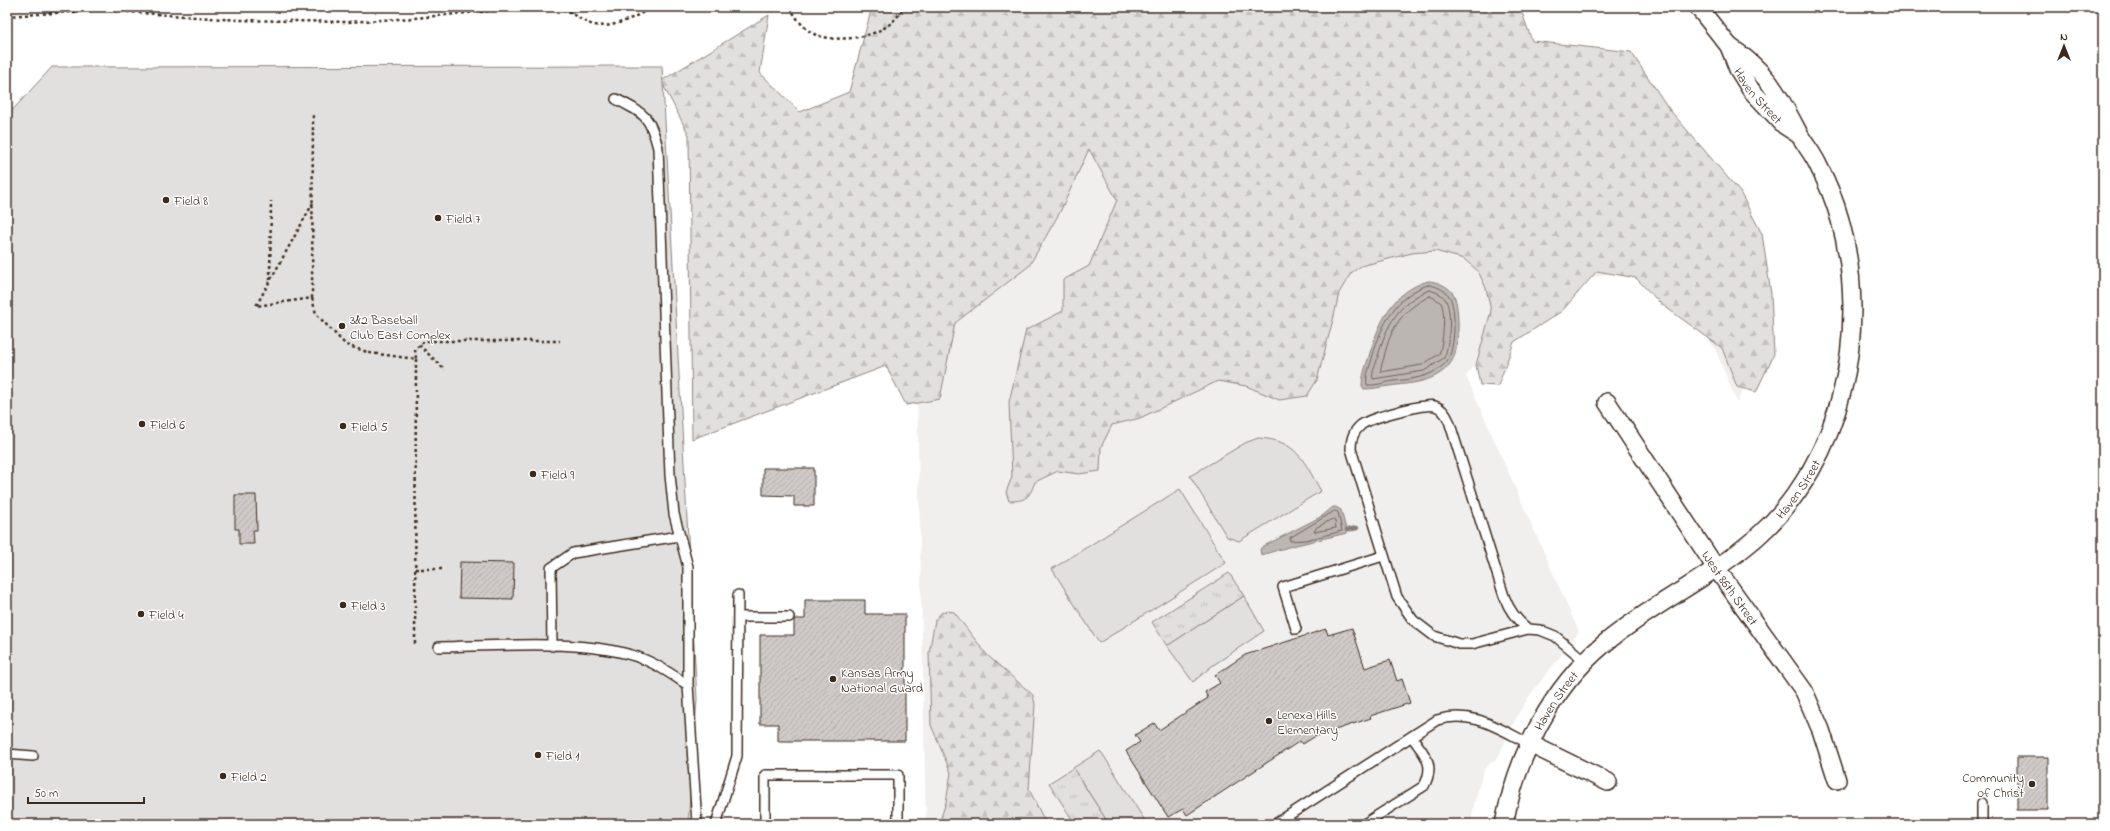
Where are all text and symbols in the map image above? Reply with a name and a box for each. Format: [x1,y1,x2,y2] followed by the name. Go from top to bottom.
[2044,26,2084,66] north arrow
[2060,29,2068,45] text: N
[1728,64,1787,129] street label: Haven Street
[173,192,208,211] place label: Field 8
[161,195,171,205] marker: Field 8
[445,210,481,229] place label: Field 7
[433,213,443,223] marker: Field 7
[350,311,451,345] place label: 3&2 Baseball Club East Complex
[337,321,347,331] marker: 3&2 Baseball Club East Complex
[149,416,185,435] place label: Field 6
[350,418,388,437] place label: Field 5
[137,419,147,429] marker: Field 6
[338,421,348,431] marker: Field 5
[1772,456,1826,524] street label: Haven Street
[540,466,574,485] place label: Field 9
[528,469,538,479] marker: Field 9
[1696,547,1762,630] street label: West 86th Street
[350,597,386,616] place label: Field 3
[338,600,348,610] marker: Field 3
[148,606,184,625] place label: Field 4
[136,609,146,619] marker: Field 4
[841,664,924,698] place label: Kansas Army National Guard
[1530,667,1584,734] street label: Haven Street
[828,674,838,684] marker: Kansas Army National Guard
[1277,706,1338,741] place label: Lenexa Hills Elementary
[1264,716,1274,726] marker: Lenexa Hills Elementary
[545,747,579,766] place label: Field 1
[533,750,543,760] marker: Field 1
[230,768,267,787] place label: Field 2
[1962,769,2025,803] place label: Community of Christ
[218,771,228,781] marker: Field 2
[28,779,144,805] scale bar
[2027,779,2037,789] marker: Community of Christ
[34,785,58,803] text: 50 m

